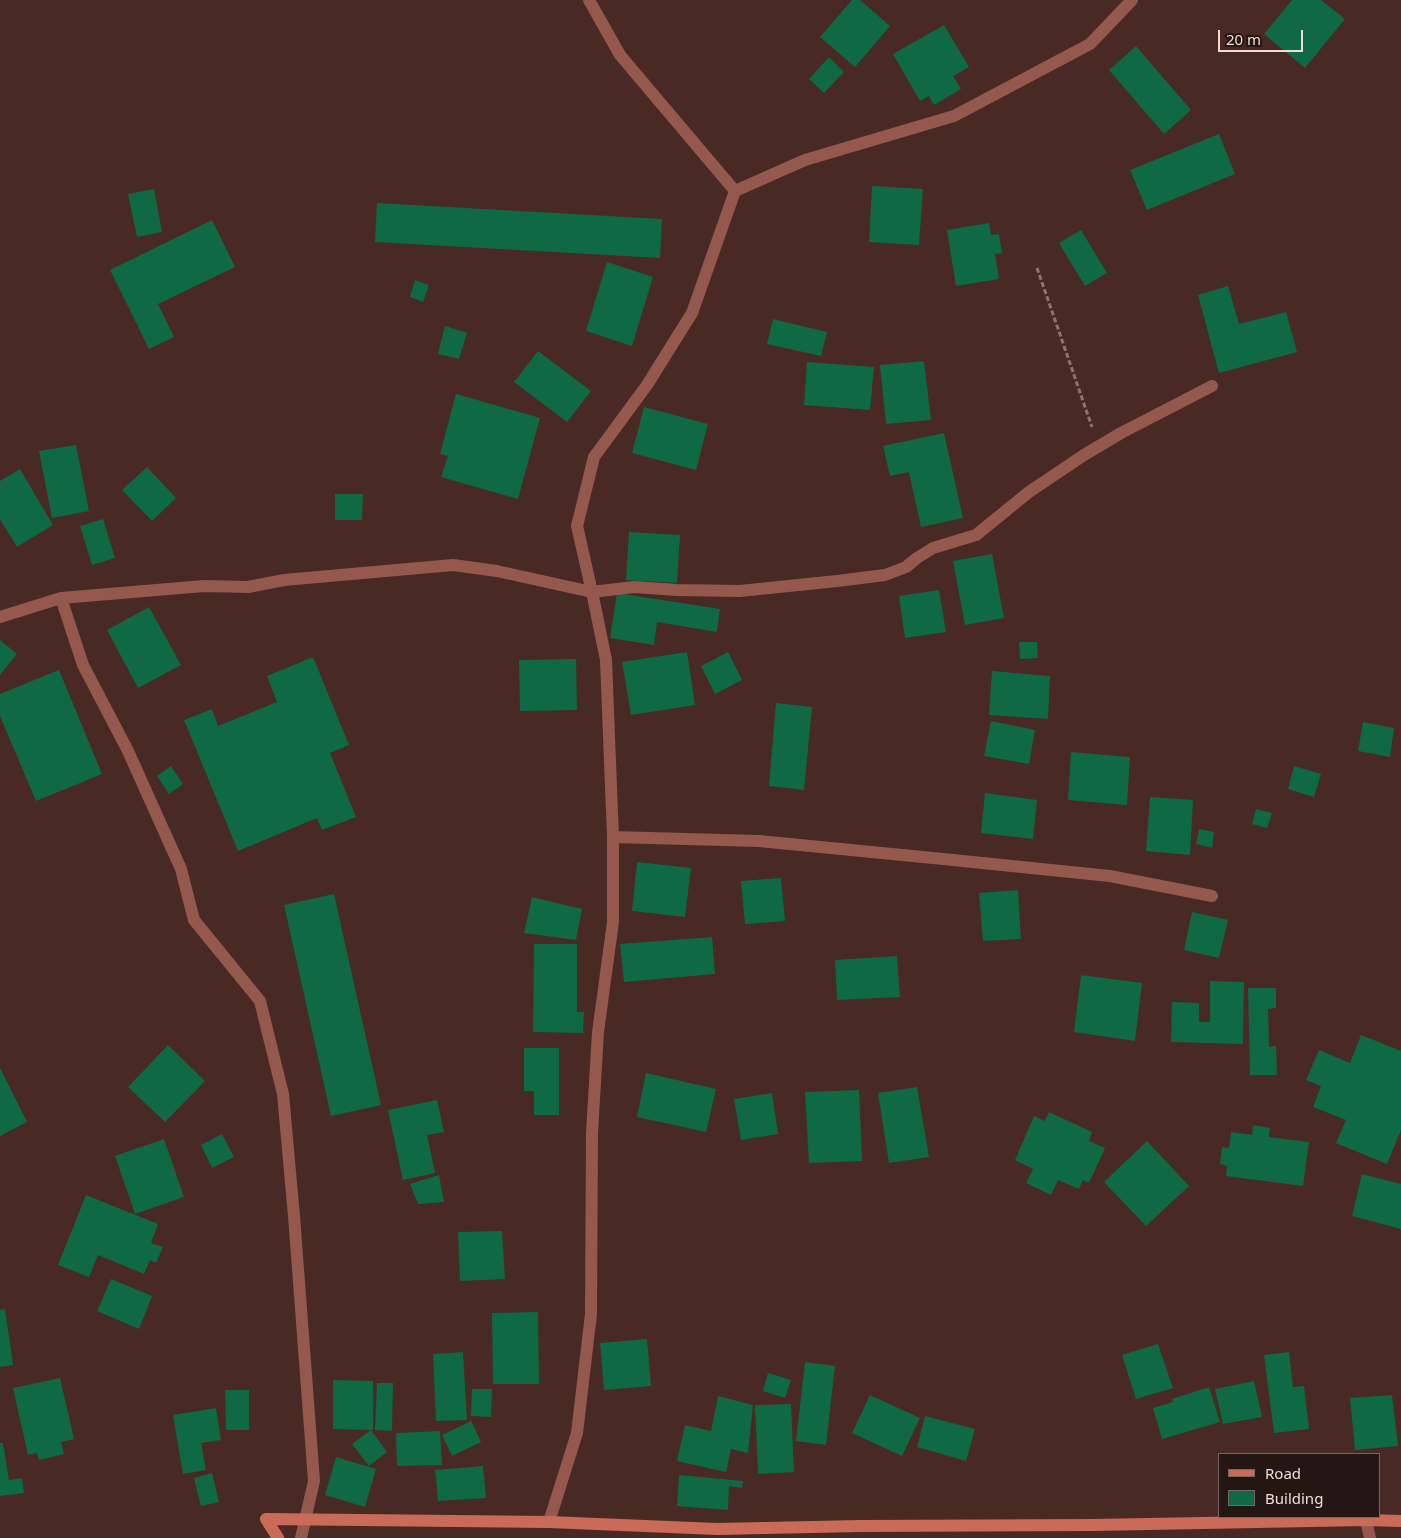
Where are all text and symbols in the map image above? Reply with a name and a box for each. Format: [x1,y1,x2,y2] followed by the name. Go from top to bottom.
[1221,20,1306,52] scale bar
[1226,29,1261,49] text: 20 m
[1218,1453,1381,1518] legend
[1265,1463,1301,1483] text: Road
[1265,1488,1323,1508] text: Building

